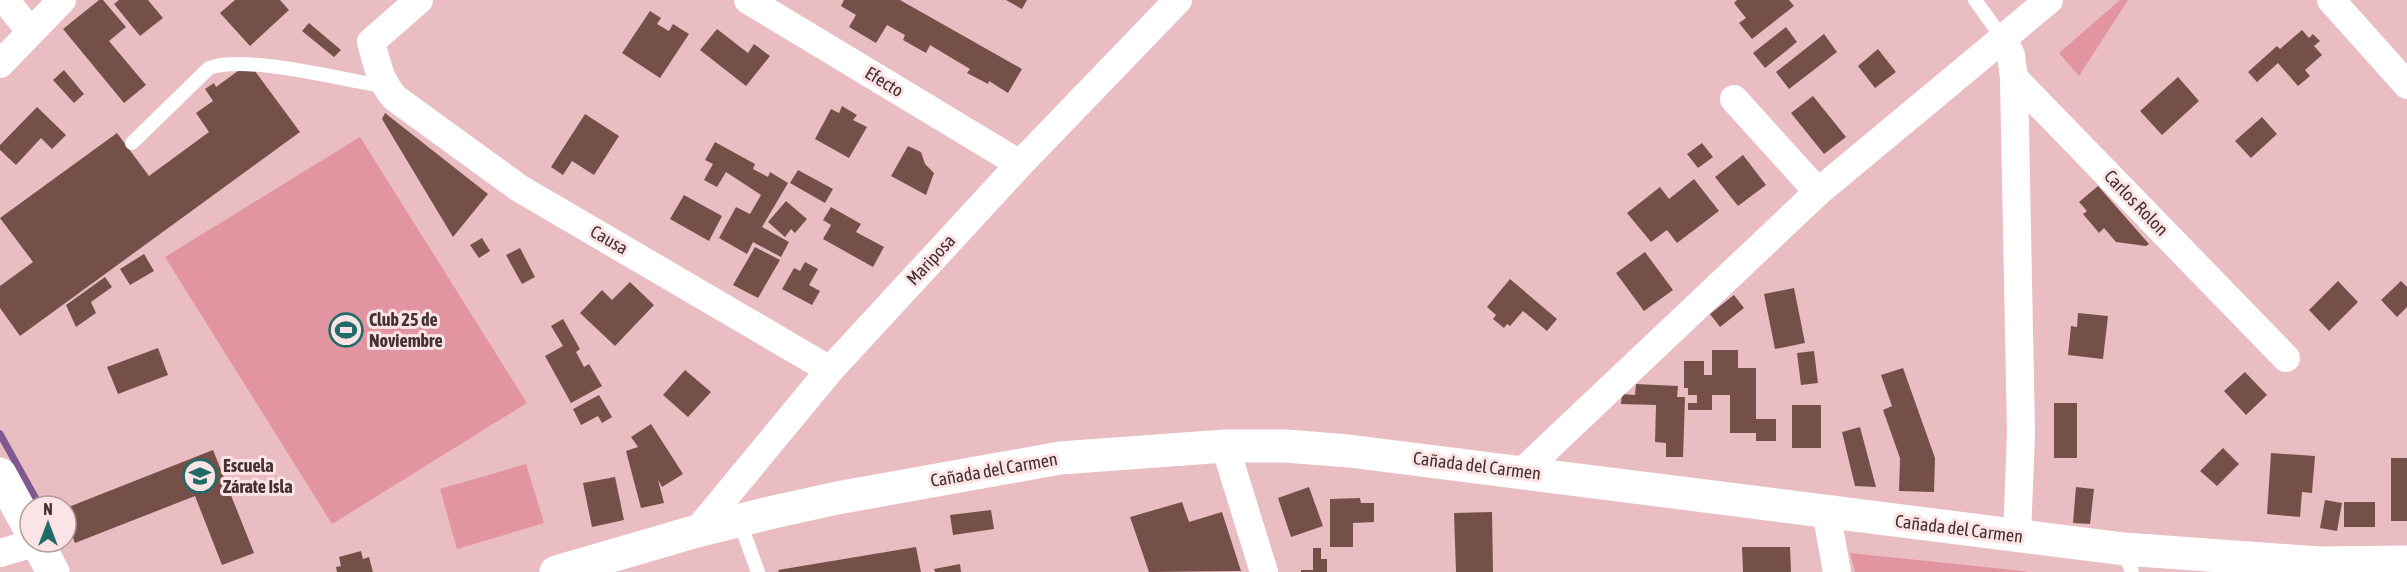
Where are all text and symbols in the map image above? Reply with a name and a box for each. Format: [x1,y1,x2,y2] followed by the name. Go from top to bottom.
[861,62,907,101] street label: Efecto
[2100,166,2173,240] street label: Carlos Rolon
[587,221,632,259] street label: Causa
[902,230,959,289] street label: Mariposa
[369,309,443,351] place label: Club 25 de Noviembre
[328,312,364,348] sports icon: Club 25 de Noviembre
[1412,447,1542,484] street label: Cañada del Carmen
[929,448,1059,491] street label: Cañada del Carmen
[223,455,293,497] place label: Escuela Zárate Isla
[182,458,218,494] school or university icon: Escuela Zárate Isla
[18,494,78,554] north arrow
[43,500,53,518] text: N
[1894,510,2024,547] street label: Cañada del Carmen

